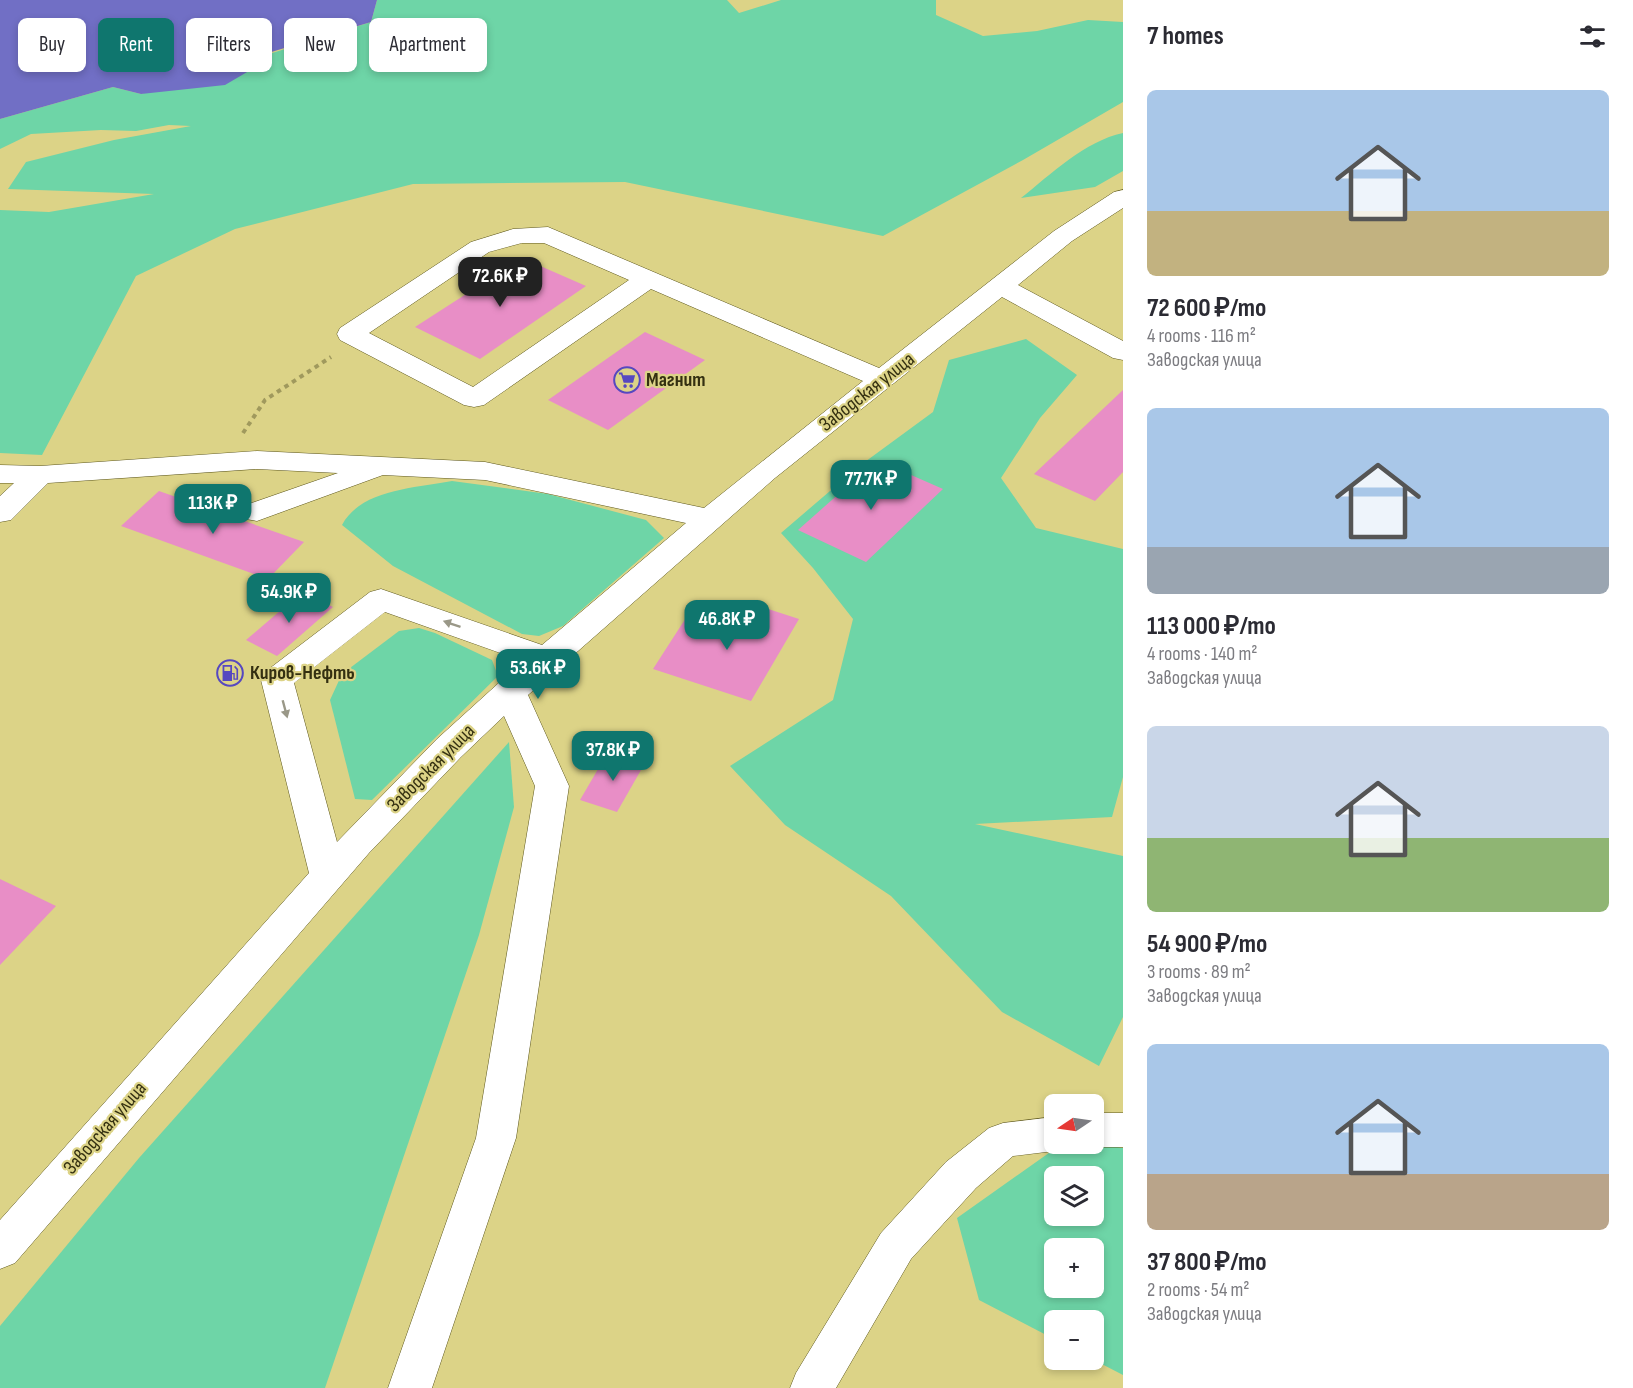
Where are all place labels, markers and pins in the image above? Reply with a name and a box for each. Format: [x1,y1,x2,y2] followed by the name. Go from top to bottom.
[445,257,555,308] pin: 72.6K ₽
[612,365,642,395] supermarket icon: Магнит
[646,368,705,392] place label: Магнит
[816,460,926,511] pin: 77.7K ₽
[164,484,262,535] pin: 113K ₽
[234,573,344,624] pin: 54.9K ₽
[672,600,782,651] pin: 46.8K ₽
[483,649,593,700] pin: 53.6K ₽
[215,658,245,688] fuel station icon: Киров-Нефть
[250,661,355,685] place label: Киров-Нефть
[558,731,668,782] pin: 37.8K ₽

